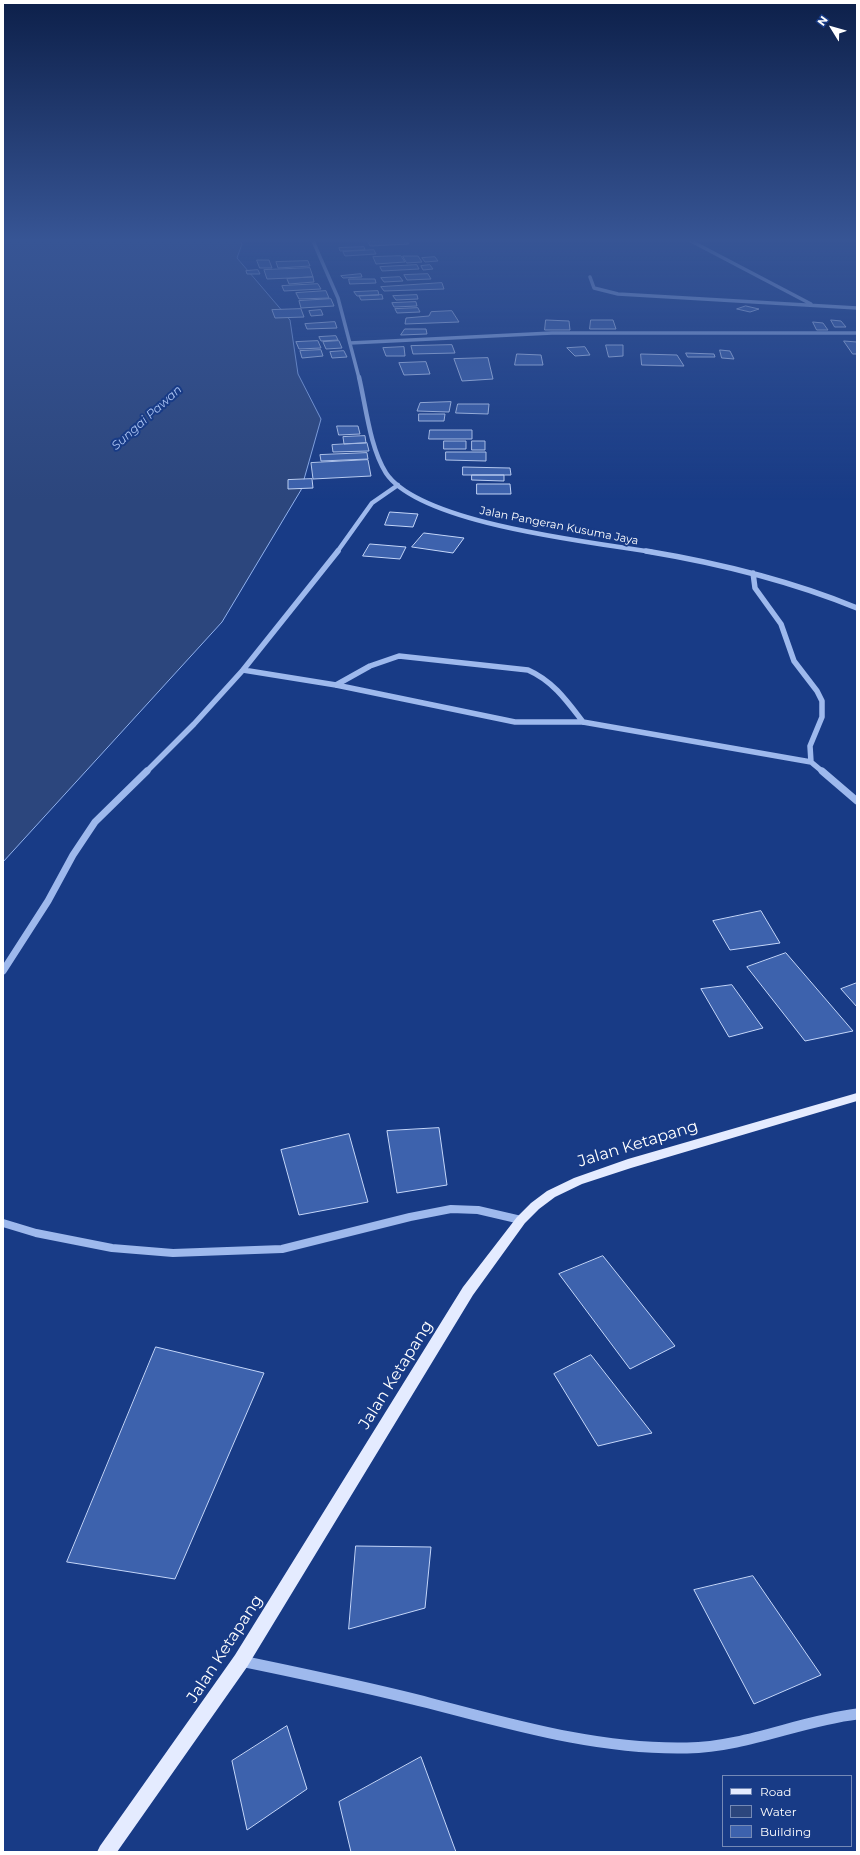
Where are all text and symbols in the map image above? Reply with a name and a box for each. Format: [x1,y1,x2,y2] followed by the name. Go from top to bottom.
[812,8,852,48] north arrow
[814,13,831,29] text: N
[109,383,185,453] water label: Sungai Pawan
[479,504,639,548] street label: Jalan Pangeran Kusuma Jaya
[576,1117,700,1171] street label: Jalan Ketapang
[355,1317,437,1433] street label: Jalan Ketapang
[183,1592,267,1706] street label: Jalan Ketapang
[722,1775,852,1847] legend
[760,1784,791,1799] text: Road
[760,1804,796,1819] text: Water
[760,1824,811,1839] text: Building

